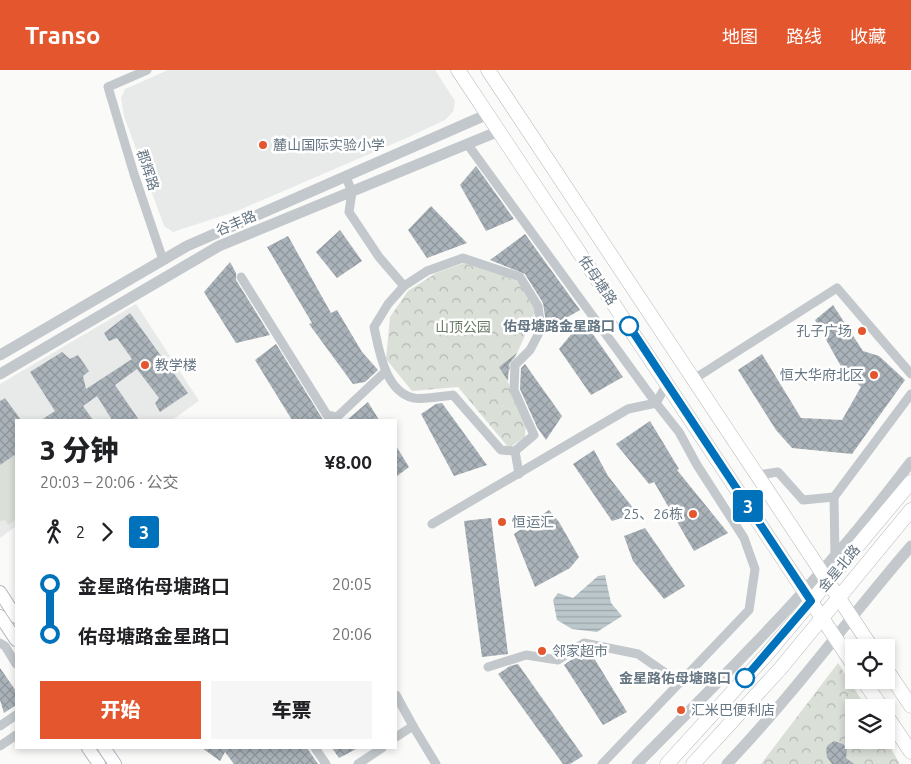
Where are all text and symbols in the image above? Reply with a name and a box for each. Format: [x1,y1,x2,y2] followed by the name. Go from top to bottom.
[25,22,100,49] text: Transo
[722,26,758,46] text: 地图
[786,26,822,46] text: 路线
[850,26,886,46] text: 收藏
[273,137,385,153] place label: 麓山国际实验小学
[257,139,269,151] marker: 麓山国际实验小学
[134,148,162,192] street label: 郡辉路
[214,207,258,239] street label: 谷丰路
[576,252,620,308] street label: 佑母塘路
[619,316,639,336] marker: 佑母塘路金星路口
[503,318,615,334] place label: 佑母塘路金星路口
[435,319,491,335] park label: 山顶公园
[796,323,852,339] place label: 孔子广场
[856,325,868,337] marker: 孔子广场
[155,357,197,373] place label: 教学楼
[139,359,151,371] marker: 教学楼
[780,367,864,383] place label: 恒大华府北区
[868,369,880,381] marker: 恒大华府北区
[40,434,119,465] text: 3 分钟
[324,451,372,473] text: ¥8.00
[40,473,179,491] text: 20:03 – 20:06 · 公交
[732,490,764,522] line badge: 3
[743,496,753,516] text: 3
[623,506,683,522] place label: 25、26栋
[687,508,699,520] marker: 25、26栋
[512,514,554,530] place label: 恒运汇
[496,516,508,528] marker: 恒运汇
[40,518,68,546] icon: walk
[93,518,121,546] icon: forward
[139,522,149,542] text: 3
[76,523,85,541] text: 2
[815,541,863,595] street label: 金星北路
[78,575,230,597] text: 金星路佑母塘路口
[332,575,372,593] text: 20:05
[78,625,230,647] text: 佑母塘路金星路口
[332,625,372,643] text: 20:06
[845,639,895,749] map controls
[845,639,895,689] button: locate
[552,643,608,659] place label: 邻家超市
[536,645,548,657] marker: 邻家超市
[735,668,755,688] marker: 金星路佑母塘路口
[619,670,731,686] place label: 金星路佑母塘路口
[40,681,201,739] button: 开始
[211,681,372,739] button: 车票
[845,699,895,749] button: layers
[691,702,775,718] place label: 汇米巴便利店
[675,704,687,716] marker: 汇米巴便利店

